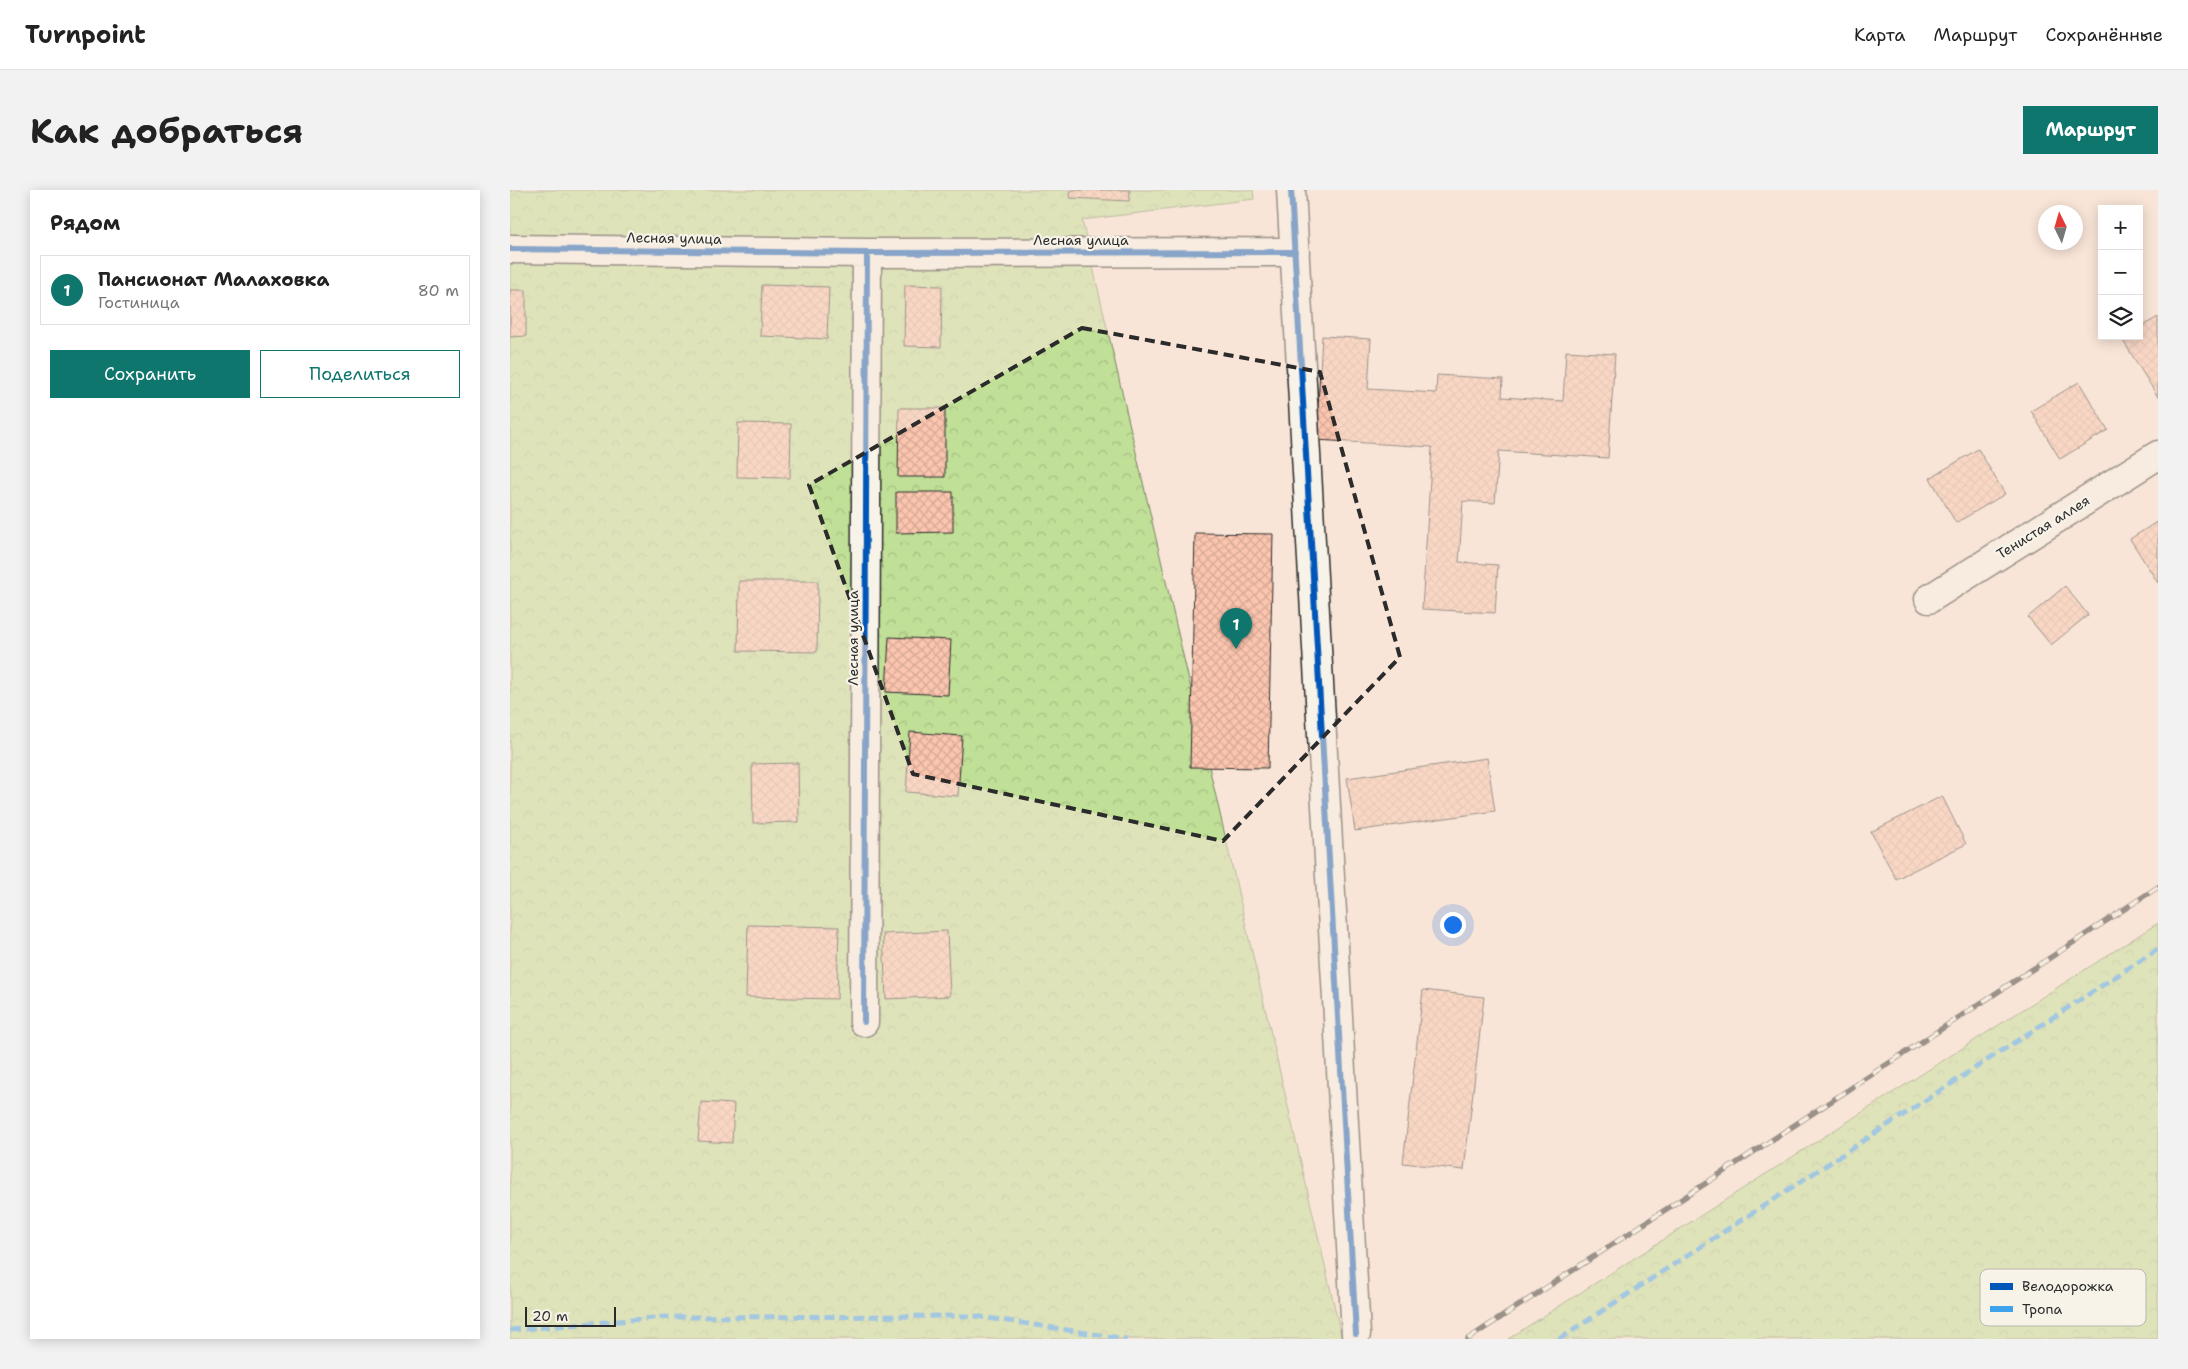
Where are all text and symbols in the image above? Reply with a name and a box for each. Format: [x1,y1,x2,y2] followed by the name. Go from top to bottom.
[25,19,146,51] text: Turnpoint
[1854,23,1905,47] text: Карта
[1933,23,2017,47] text: Маршрут
[2045,23,2163,47] text: Сохранённые
[2023,106,2158,154] button: Маршрут
[30,107,303,154] text: Как добраться
[2038,205,2083,250] north arrow
[2098,205,2143,340] map controls
[2098,205,2143,250] button: +
[50,209,120,237] text: Рядом
[626,228,722,248] street label: Лесная улица
[1033,231,1129,249] street label: Лесная улица
[2098,250,2143,295] button: −
[98,267,329,292] text: Пансионат Малаховка
[63,280,71,301] text: 1
[418,280,459,301] text: 80 m
[98,292,180,313] text: Гостиница
[2098,295,2143,340] button: layers
[50,350,250,398] button: Сохранить
[260,350,460,398] button: Поделиться
[1993,491,2093,563] street label: Тенистая аллея
[844,590,862,686] street label: Лесная улица
[1220,608,1252,649] pin: 1
[1440,912,1466,938] your location
[1980,1269,2146,1326] legend
[2022,1277,2114,1295] text: Велодорожка
[2022,1300,2063,1318] text: Тропа
[525,1304,616,1327] scale bar
[532,1307,568,1325] text: 20 m

